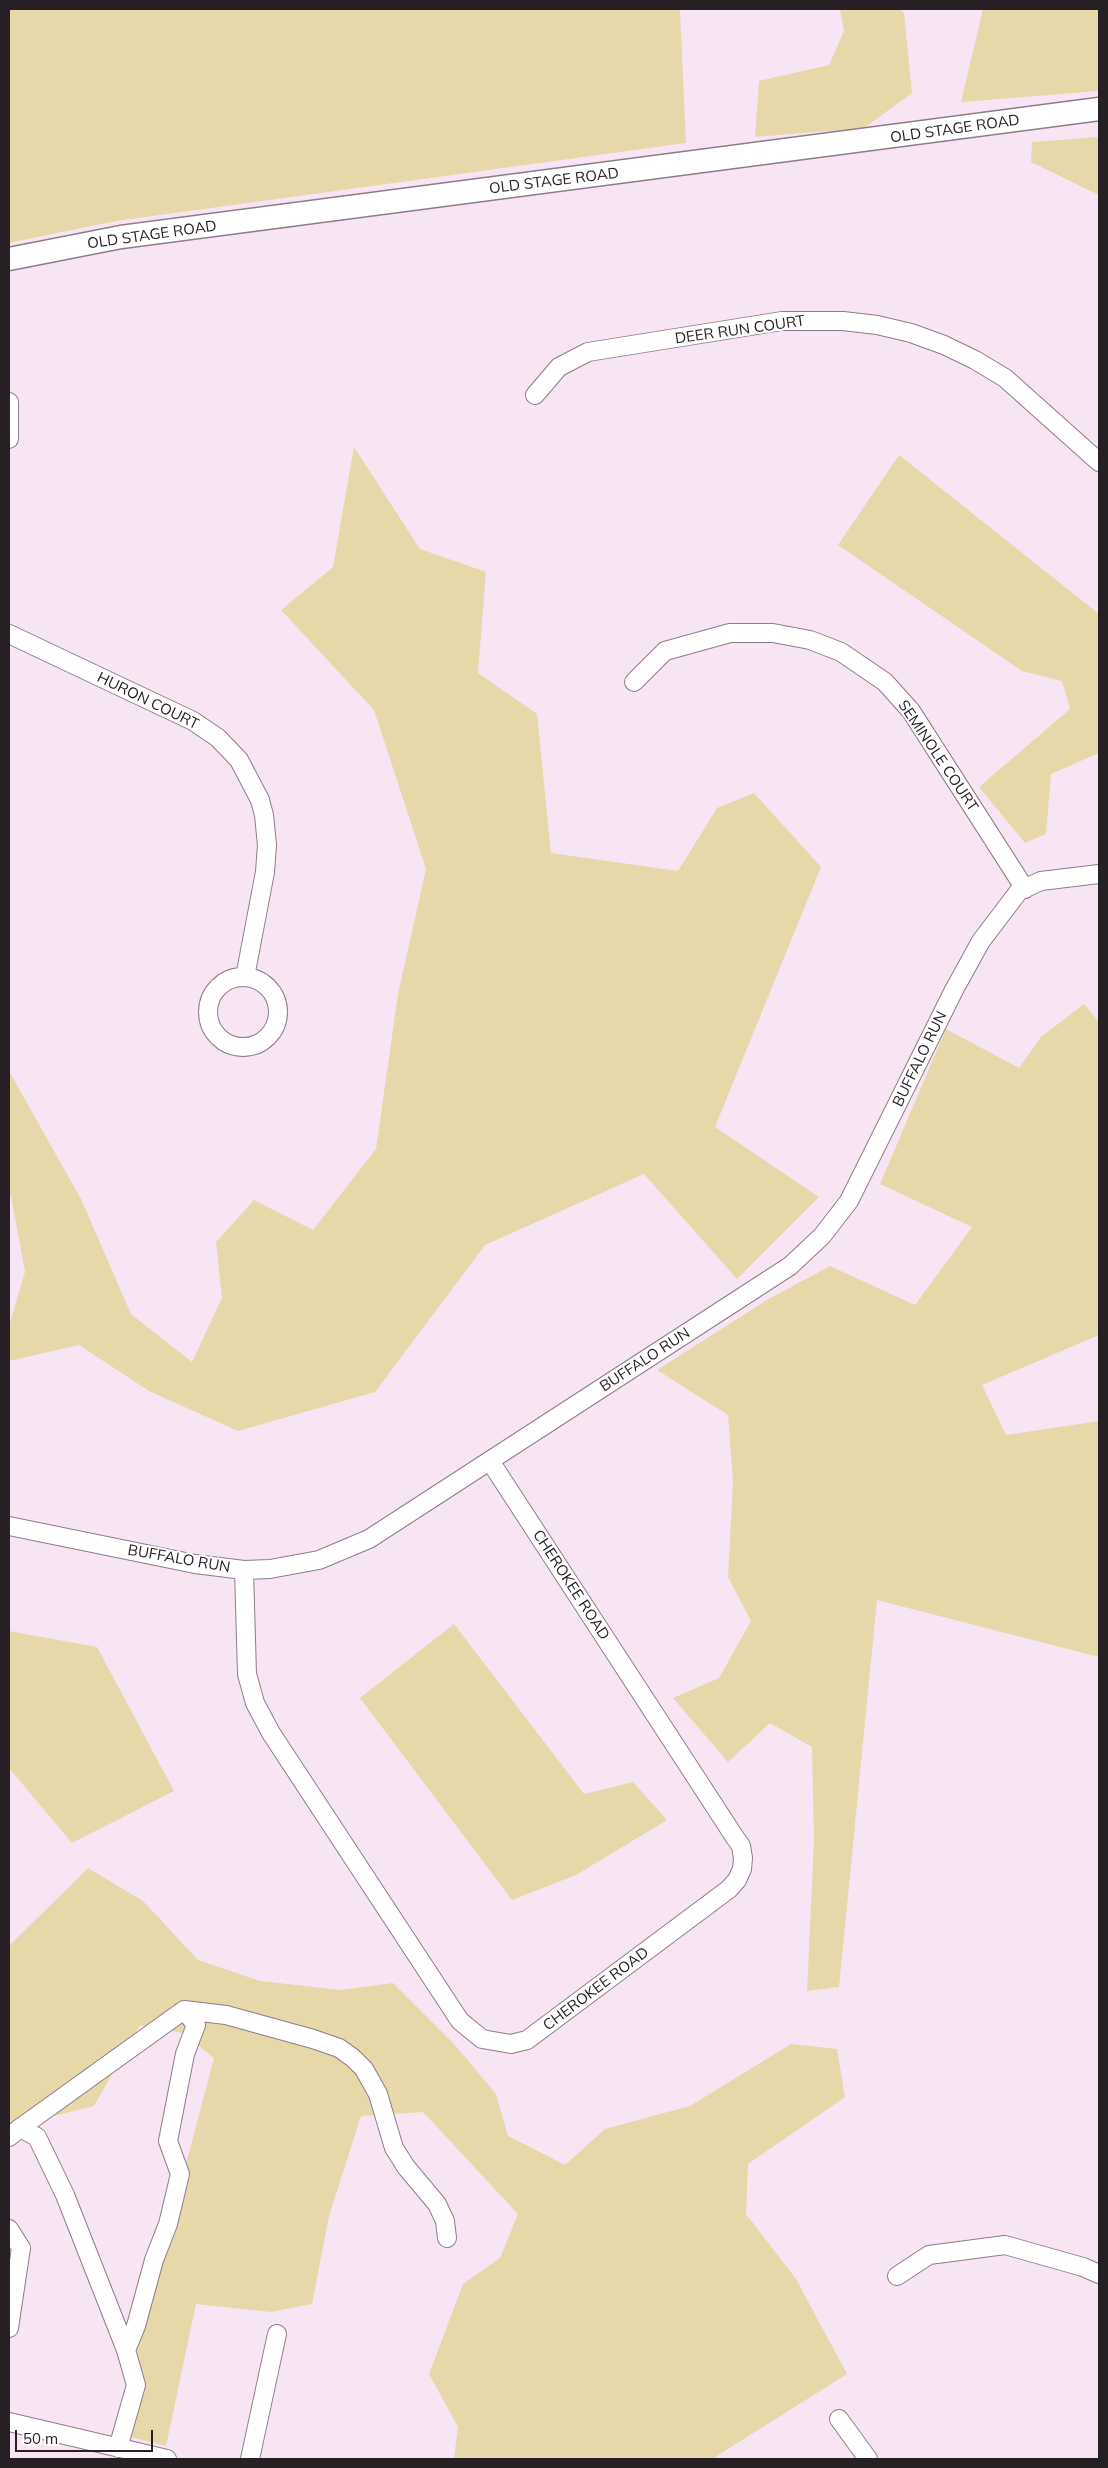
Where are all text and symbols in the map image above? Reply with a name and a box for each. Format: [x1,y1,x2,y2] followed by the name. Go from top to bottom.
[889,111,1021,147] street label: OLD STAGE ROAD
[488,164,620,198] street label: OLD STAGE ROAD
[86,217,218,253] street label: OLD STAGE ROAD
[674,312,806,348] street label: DEER RUN COURT
[94,669,202,733] street label: HURON COURT
[894,697,982,815] street label: SEMINOLE COURT
[889,1008,951,1110] street label: BUFFALO RUN
[597,1324,693,1396] street label: BUFFALO RUN
[529,1527,613,1643] street label: CHEROKEE ROAD
[126,1541,232,1577] street label: BUFFALO RUN
[540,1943,652,2035] street label: CHEROKEE ROAD
[18,2420,155,2452] scale bar
[23,2429,58,2448] text: 50 m

